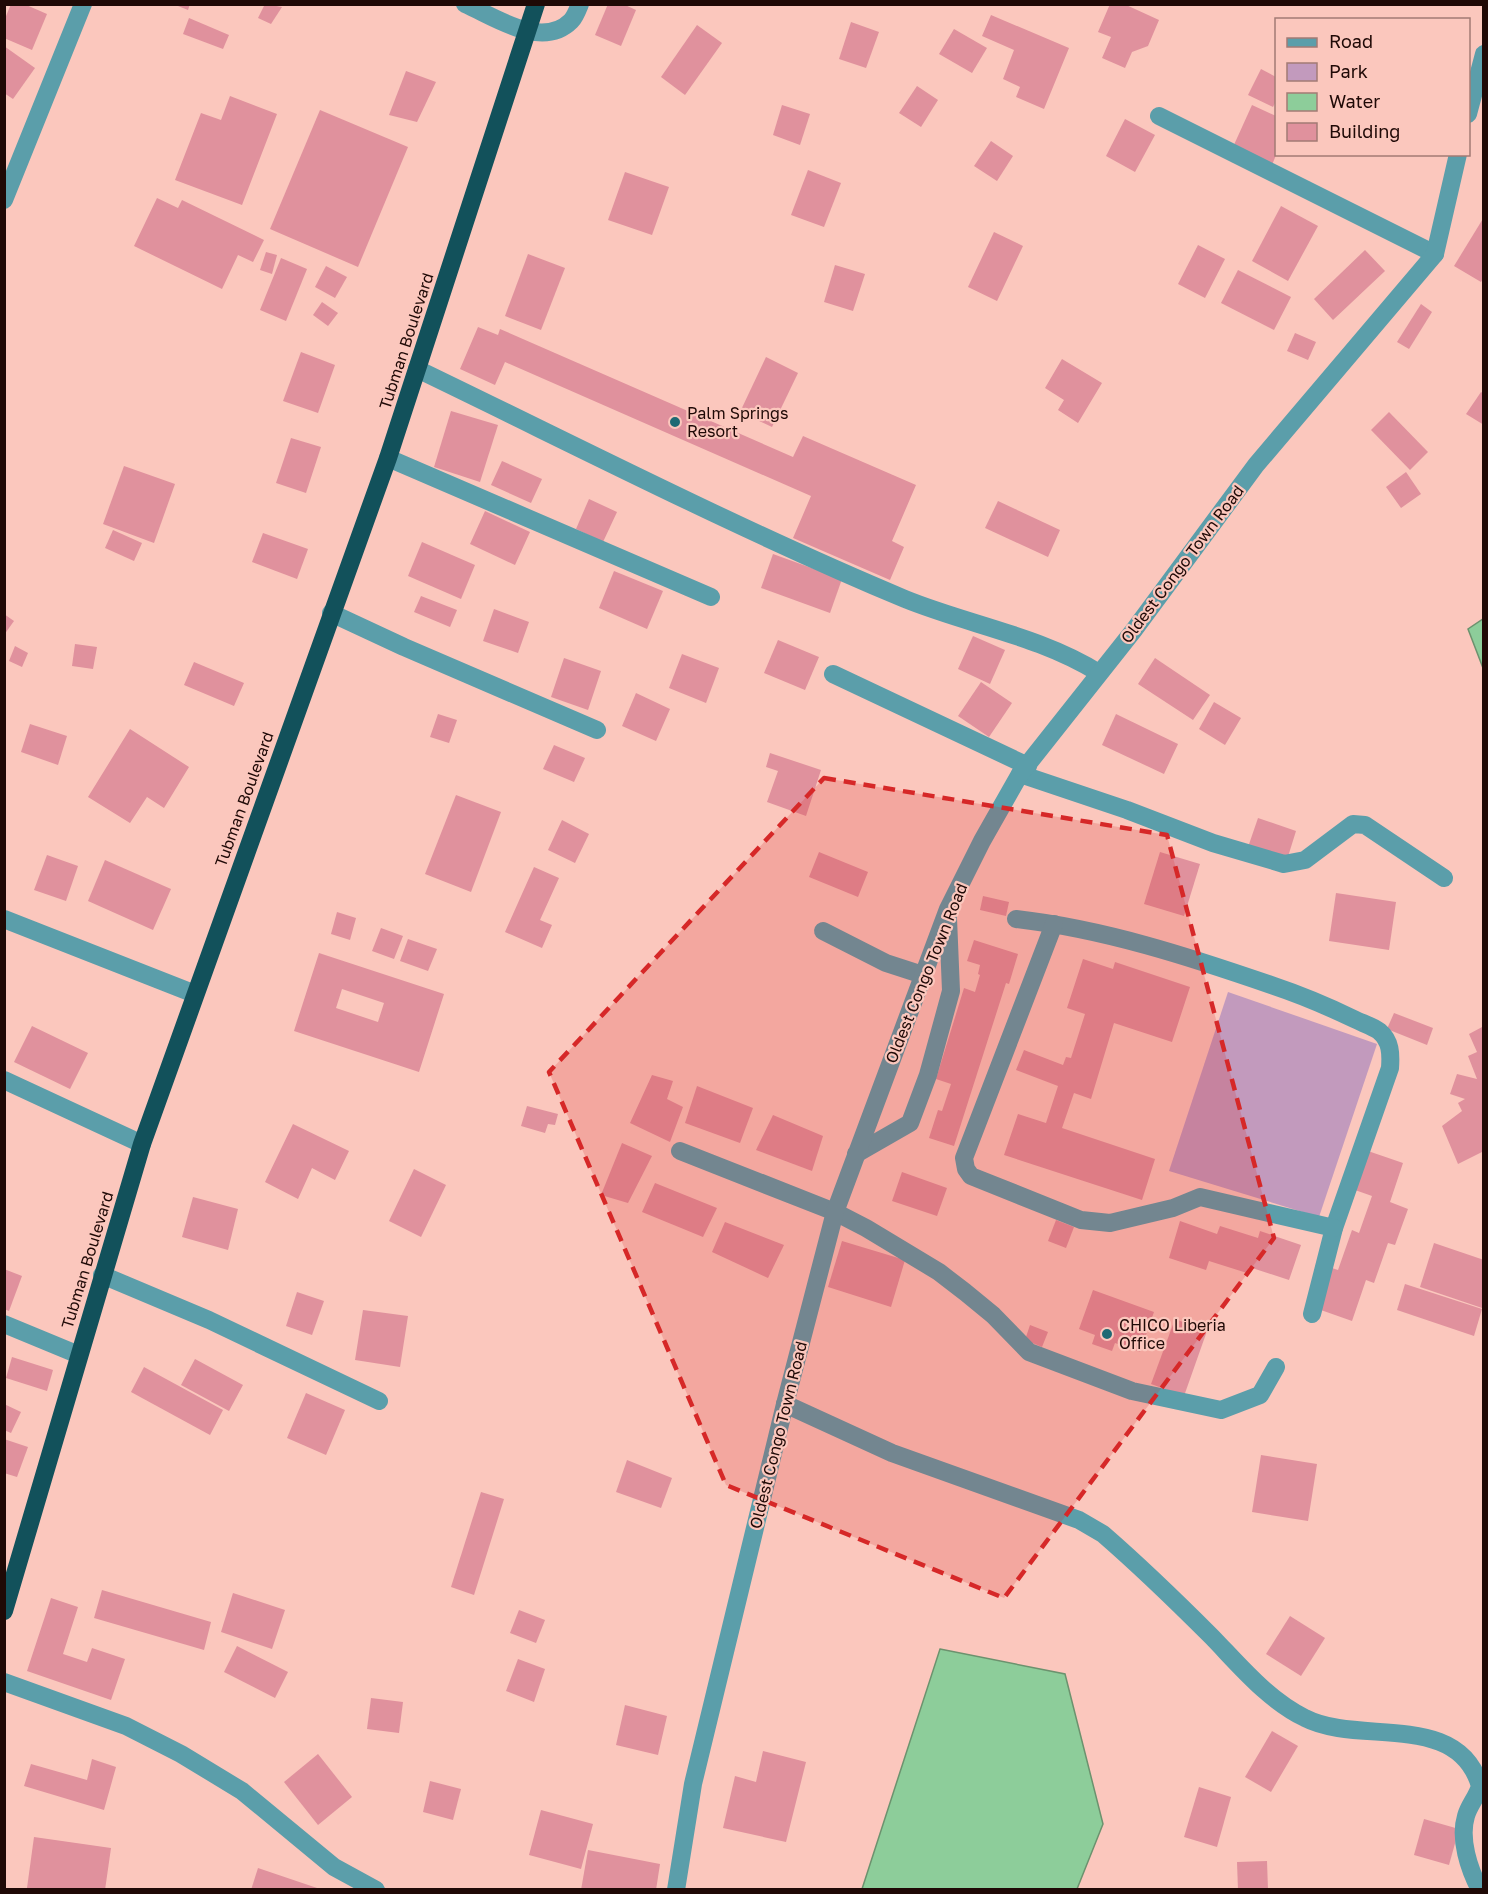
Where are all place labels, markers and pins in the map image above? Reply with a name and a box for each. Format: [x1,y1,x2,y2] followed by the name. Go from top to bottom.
[687,403,788,441] place label: Palm Springs Resort
[668,415,682,429] marker: Palm Springs Resort
[1119,1315,1226,1353] place label: CHICO Liberia Office
[1100,1327,1114,1341] marker: CHICO Liberia Office

